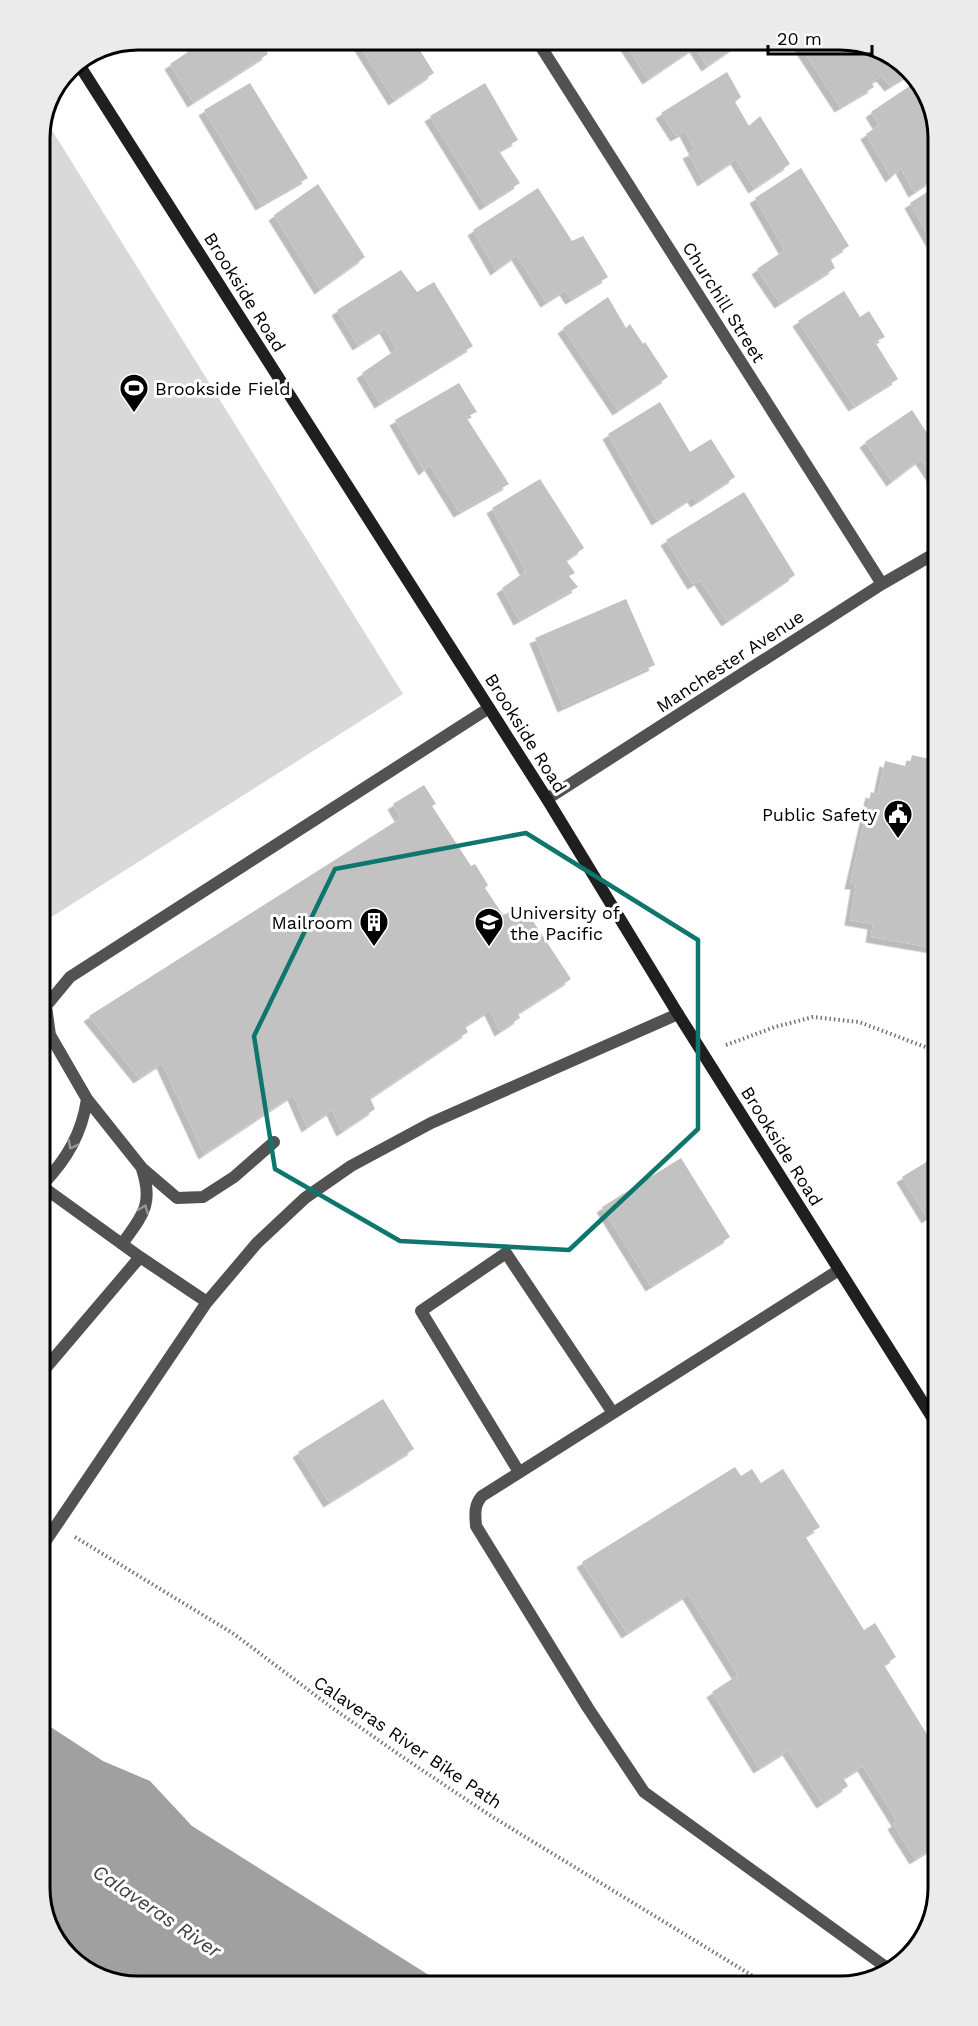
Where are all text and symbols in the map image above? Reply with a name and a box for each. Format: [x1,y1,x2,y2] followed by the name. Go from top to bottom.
[768,18,872,56] scale bar
[777,28,822,49] text: 20 m
[200,229,290,355] street label: Brookside Road
[678,238,770,367] street label: Churchill Street
[118,372,150,414] sports icon: Brookside Field
[155,378,290,399] place label: Brookside Field
[652,605,808,717] street label: Manchester Avenue
[481,670,571,796] street label: Brookside Road
[882,798,914,840] public building icon: Public Safety
[762,804,878,825] place label: Public Safety
[510,902,620,944] place label: University of the Pacific
[358,906,390,948] building icon: Mailroom
[473,906,505,948] school or university icon: University of the Pacific
[271,912,353,933] place label: Mailroom
[737,1083,827,1209] street label: Brookside Road
[68,1139,80,1150] one-way arrow
[136,1204,149,1214] one-way arrow
[310,1671,506,1813] street label: Calaveras River Bike Path
[88,1859,227,1963] water label: Calaveras River

